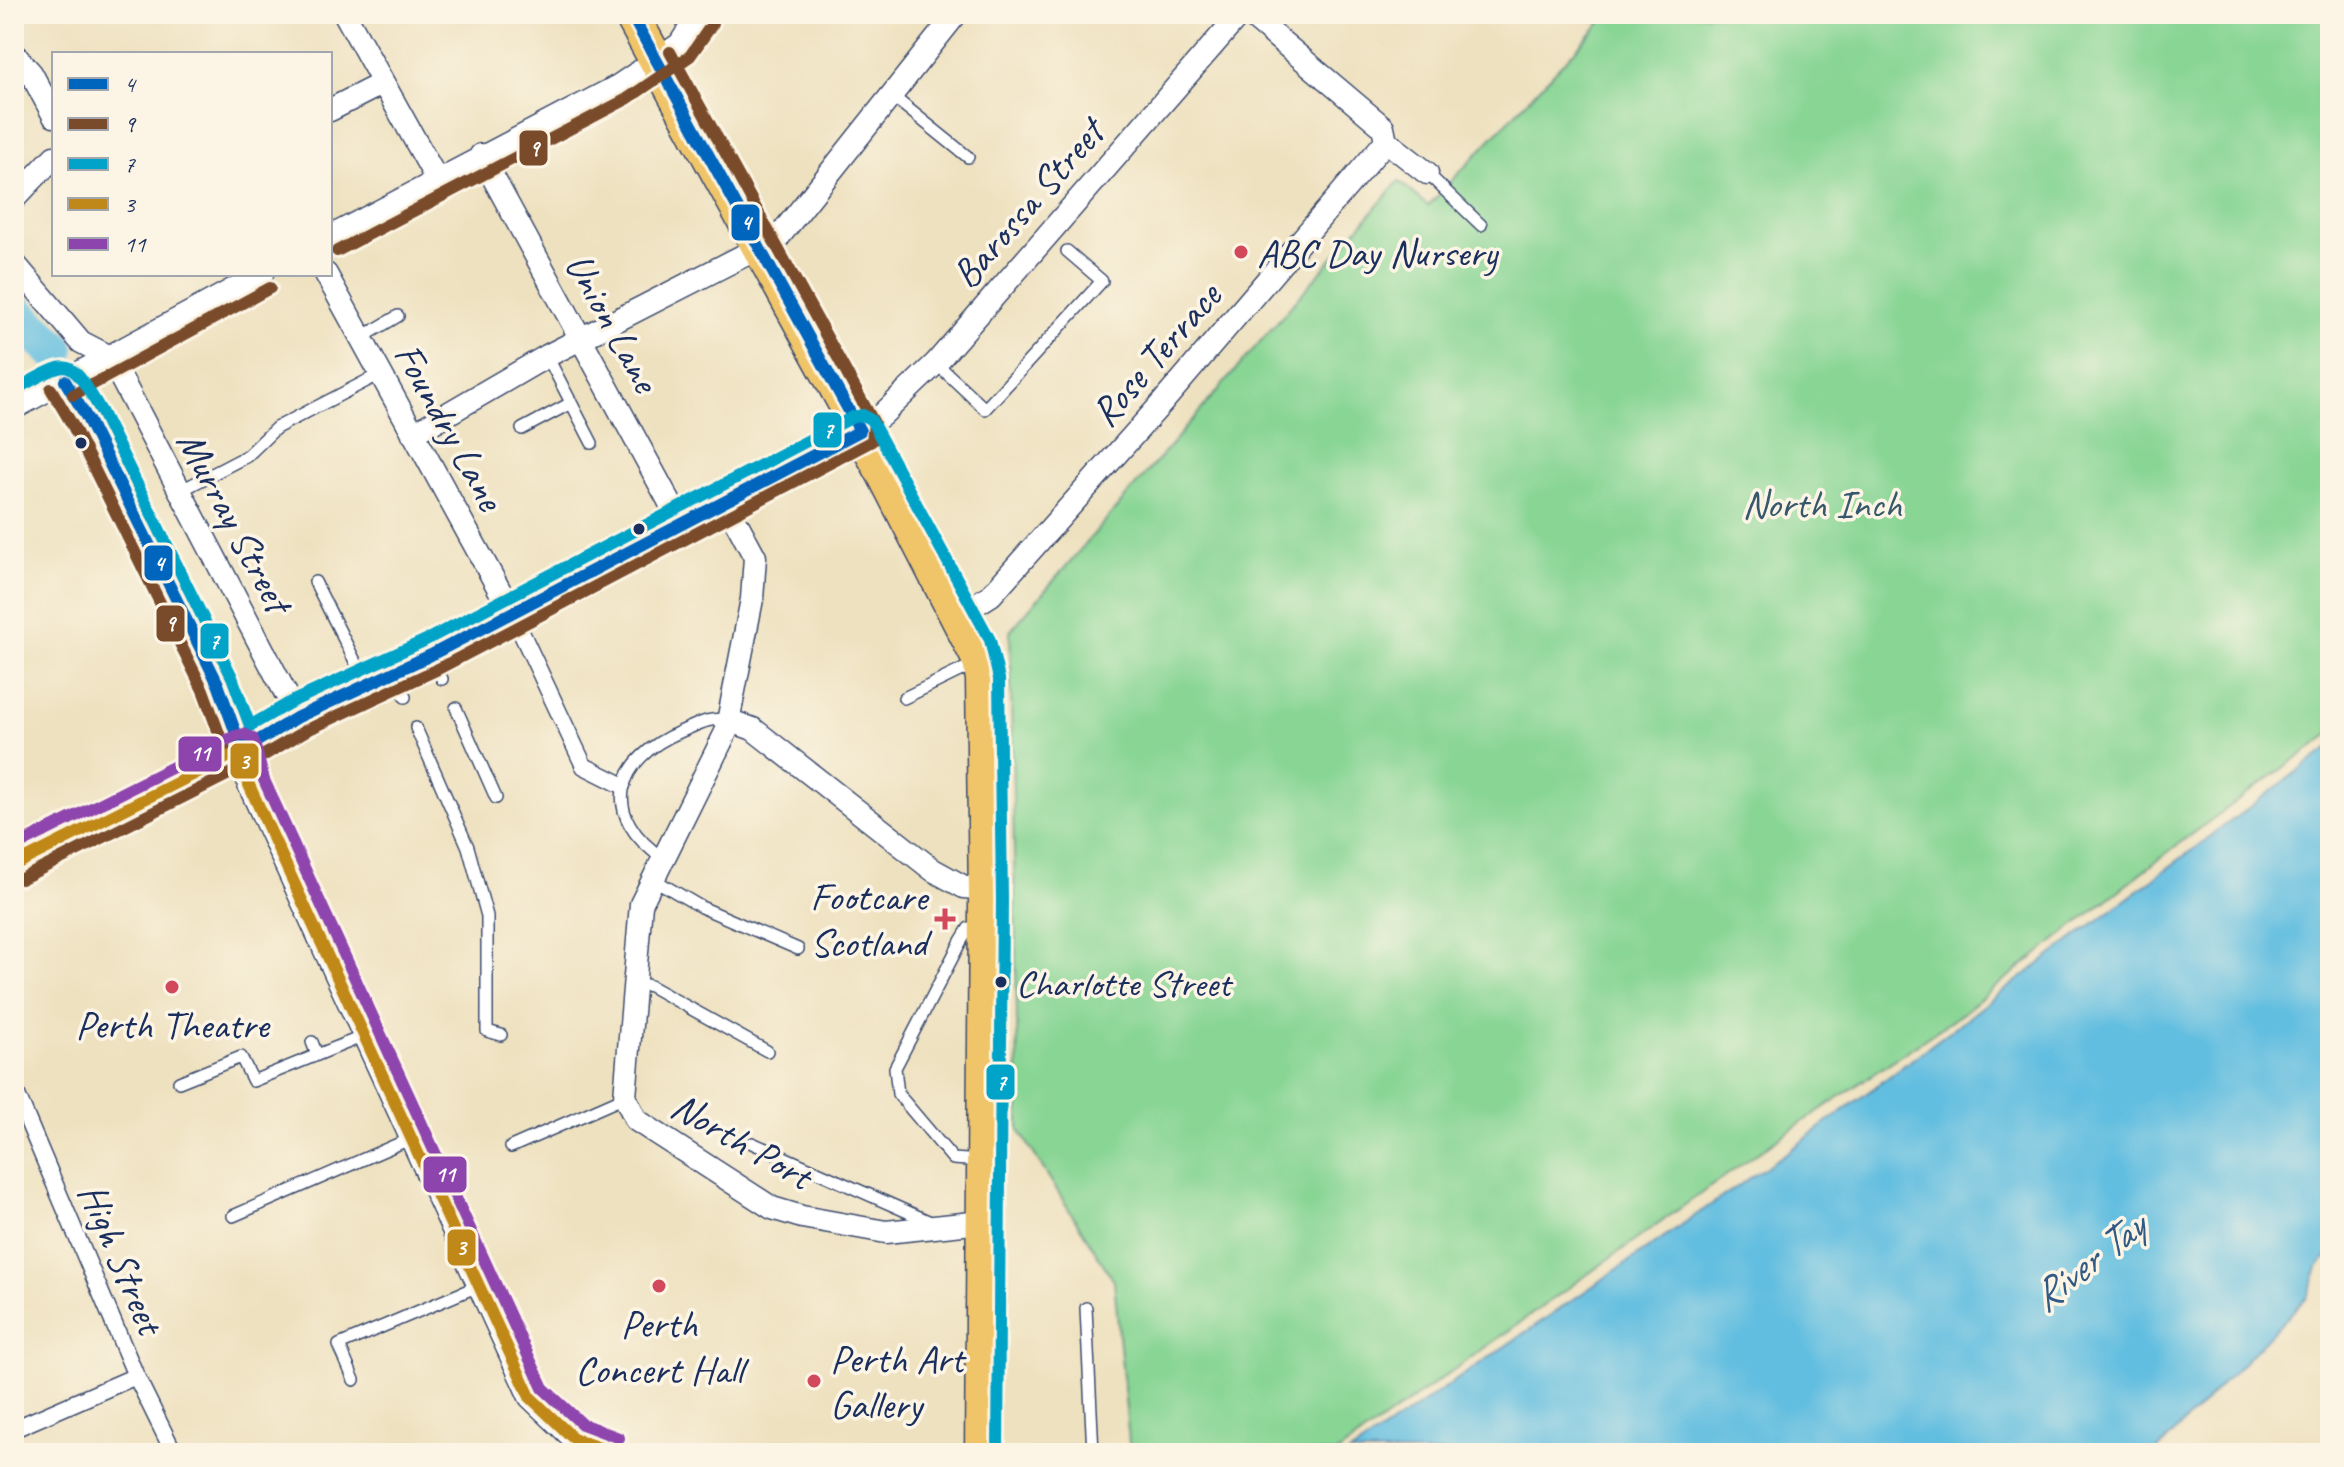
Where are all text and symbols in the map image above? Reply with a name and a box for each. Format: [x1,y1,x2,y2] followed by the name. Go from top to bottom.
[52,52,332,276] legend
[124,69,137,99] text: 4
[941,105,1118,298] street label: Barossa Street
[124,109,137,139] text: 9
[518,129,549,167] line badge: 9
[529,135,541,163] text: 9
[124,149,136,179] text: 7
[124,189,137,219] text: 3
[730,203,761,242] line badge: 4
[741,209,754,237] text: 4
[1257,228,1499,278] place label: ABC Day Nursery
[124,229,147,259] text: 11
[1232,243,1250,261] marker: ABC Day Nursery
[554,244,672,403] street label: Union Lane
[1080,270,1234,437] street label: Rose Terrace
[383,334,517,521] street label: Foundry Lane
[812,411,843,449] line badge: 7
[823,417,835,445] text: 7
[165,422,305,626] street label: Murray Street
[73,435,89,451] unlabelled marker
[1742,479,1903,529] park label: North Inch
[631,521,647,537] unlabelled marker
[143,544,174,582] line badge: 4
[154,550,167,578] text: 4
[155,604,186,643] line badge: 9
[165,610,177,638] text: 9
[199,622,230,660] line badge: 7
[209,628,221,656] text: 7
[177,735,223,773] line badge: 11
[190,740,212,768] text: 11
[229,742,260,780] line badge: 3
[239,748,251,776] text: 3
[810,872,933,968] place label: Footcare Scotland
[934,908,956,930] marker: Footcare Scotland
[1016,960,1234,1007] place label: Charlotte Street
[993,974,1009,990] marker: Charlotte Street
[163,978,181,996] marker: Perth Theatre
[76,1000,271,1050] place label: Perth Theatre
[985,1063,1016,1101] line badge: 7
[996,1069,1008,1097] text: 7
[663,1081,824,1203] street label: North Port
[422,1155,468,1194] line badge: 11
[435,1161,457,1189] text: 11
[67,1176,177,1345] street label: High Street
[2020,1197,2161,1323] water label: River Tay
[446,1228,477,1267] line badge: 3
[456,1234,468,1262] text: 3
[650,1277,668,1295] marker: Perth Concert Hall
[575,1299,749,1395] place label: Perth Concert Hall
[830,1334,967,1430] place label: Perth Art Gallery
[805,1372,823,1390] marker: Perth Art Gallery

